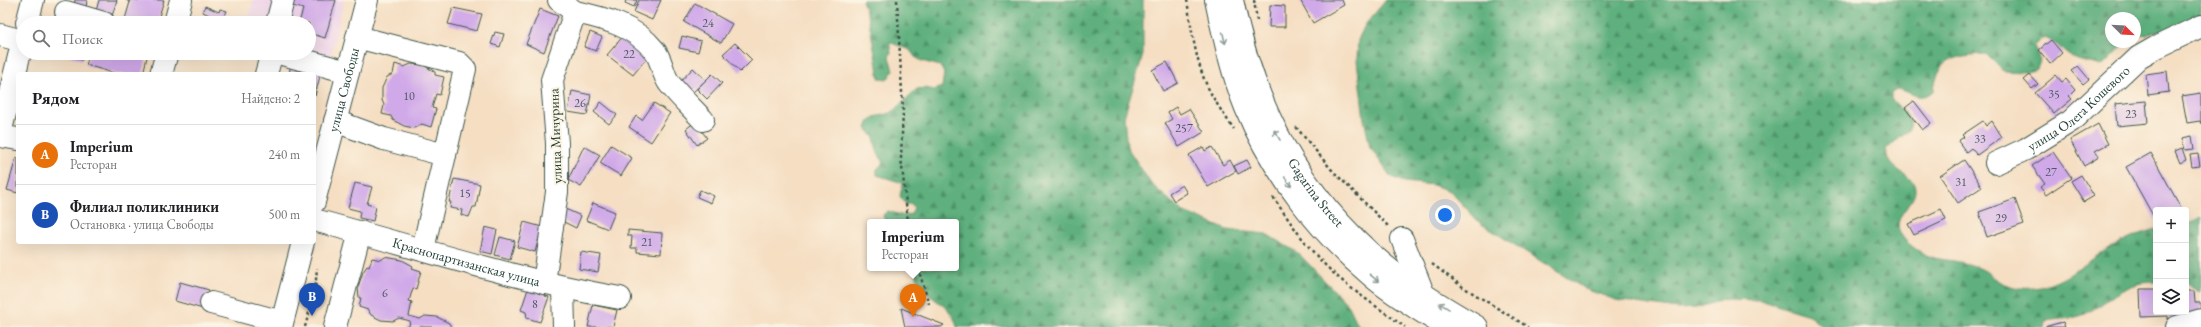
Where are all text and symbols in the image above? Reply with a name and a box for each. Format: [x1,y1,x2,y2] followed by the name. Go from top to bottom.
[2105,12,2141,48] north arrow
[702,15,714,31] house number: 24
[16,16,316,60] search box
[30,27,52,49] icon: search
[62,29,103,48] text: Поиск
[1221,31,1228,44] one-way arrow
[324,45,363,134] street label: улица Свободы
[623,46,635,62] house number: 22
[2024,61,2134,155] street label: улица Олега Кошевого
[2048,86,2060,102] house number: 35
[32,87,80,109] text: Рядом
[403,88,415,104] house number: 10
[544,88,566,184] street label: улица Мичурина
[241,90,300,107] text: Найдено: 2
[574,95,586,111] house number: 26
[2125,106,2137,122] house number: 23
[1175,120,1193,136] house number: 257
[1273,129,1281,141] one-way arrow
[1974,131,1986,147] house number: 33
[70,137,133,156] text: Imperium
[40,146,50,163] text: A
[269,146,300,163] text: 240 m
[1284,154,1348,231] street label: Gagarina Street
[70,156,117,173] text: Ресторан
[2045,164,2057,180] house number: 27
[1955,174,1967,190] house number: 31
[1283,176,1292,187] one-way arrow
[459,185,471,201] house number: 15
[70,197,219,216] text: Филиал поликлиники
[1435,205,1455,225] your location
[41,206,49,223] text: B
[269,206,300,223] text: 500 m
[2153,207,2189,315] map controls
[2153,207,2189,243] button: +
[1995,210,2007,226] house number: 29
[70,216,214,233] text: Остановка · улица Свободы
[867,219,959,271] popup
[881,227,945,246] text: Imperium
[390,233,542,290] street label: Краснопартизанская улица
[641,234,653,250] house number: 21
[2153,243,2189,279] button: −
[881,246,928,263] text: Ресторан
[1369,273,1380,282] one-way arrow
[2153,279,2189,315] button: layers
[299,283,325,316] pin: B
[900,284,926,317] pin: A
[382,285,388,301] house number: 6
[532,296,538,312] house number: 8
[1438,302,1450,310] one-way arrow

